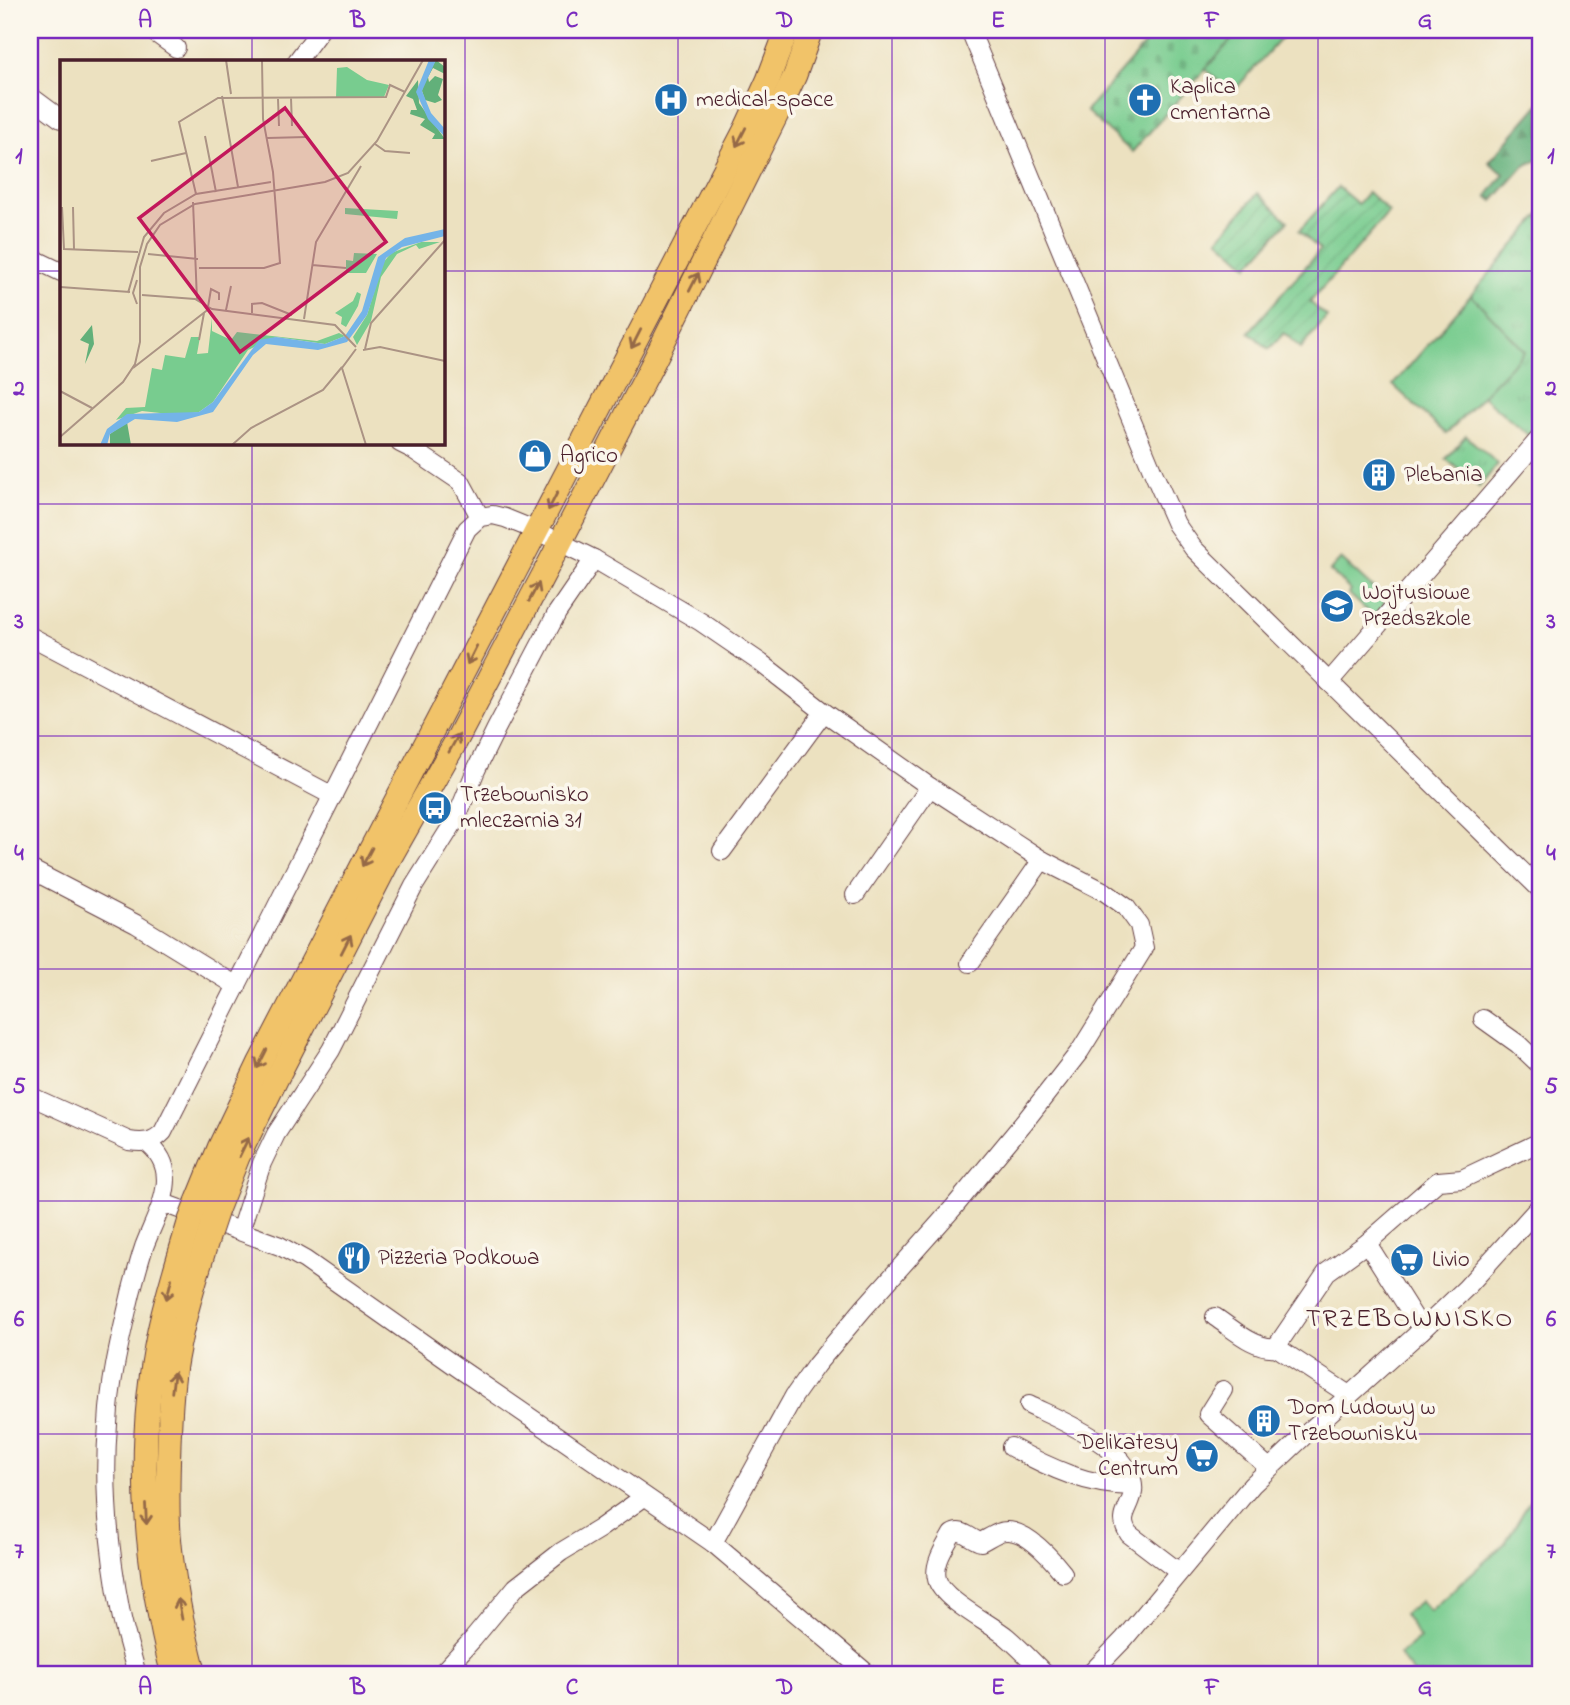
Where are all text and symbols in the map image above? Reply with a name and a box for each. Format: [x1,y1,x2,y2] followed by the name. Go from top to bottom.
[138,5,152,38] text: A
[349,5,366,38] text: B
[566,5,579,38] text: C
[776,5,793,38] text: D
[991,5,1005,38] text: E
[1204,5,1220,38] text: F
[1418,5,1432,38] text: G
[60,60,444,444] inset map
[1170,71,1271,130] place label: Kaplica cmentarna
[652,81,690,119] hospital icon: medical-space
[1126,81,1164,119] church icon: Kaplica cmentarna
[696,84,834,117] place label: medical-space
[733,126,747,147] one-way arrow
[15,141,23,174] text: 1
[1547,141,1555,174] text: 1
[687,272,701,293] one-way arrow
[629,328,643,349] one-way arrow
[12,373,25,406] text: 2
[1544,373,1557,406] text: 2
[516,437,554,475] shop icon: Agrico
[560,440,618,474] place label: Agrico
[1360,456,1398,494] building icon: Plebania
[1404,459,1483,492] place label: Plebania
[546,490,560,511] one-way arrow
[1362,577,1471,636] place label: Wojtusiowe Przedszkole
[528,582,542,603] one-way arrow
[1318,587,1356,625] school or university icon: Wojtusiowe Przedszkole
[13,606,24,639] text: 3
[1545,606,1556,639] text: 3
[465,644,478,665] one-way arrow
[447,734,461,754] one-way arrow
[460,779,589,838] place label: Trzebownisko mleczarnia 31
[416,789,454,827] bus stop icon: Trzebownisko mleczarnia 31
[14,838,24,871] text: 4
[1546,838,1556,871] text: 4
[360,846,374,867] one-way arrow
[340,934,353,955] one-way arrow
[255,1048,269,1069] one-way arrow
[12,1071,26,1104] text: 5
[1544,1071,1558,1104] text: 5
[237,1137,251,1158] one-way arrow
[335,1239,373,1277] restaurant icon: Pizzeria Podkowa
[1388,1241,1426,1279] supermarket icon: Livio
[378,1242,539,1275] place label: Pizzeria Podkowa
[1432,1244,1470,1277] place label: Livio
[162,1277,175,1300] one-way arrow
[1306,1301,1514,1339] district label: TRZEBOWNISKO
[14,1304,25,1337] text: 6
[1546,1304,1557,1337] text: 6
[167,1371,180,1394] one-way arrow
[1287,1392,1436,1451] place label: Dom Ludowy w Trzebownisku
[1245,1402,1283,1440] building icon: Dom Ludowy w Trzebownisku
[1077,1427,1178,1486] place label: Delikatesy Centrum
[1183,1437,1221,1475] supermarket icon: Delikatesy Centrum
[140,1502,153,1525] one-way arrow
[14,1536,24,1569] text: 7
[1546,1536,1556,1569] text: 7
[173,1598,186,1621] one-way arrow
[138,1672,152,1705] text: A
[349,1672,366,1705] text: B
[566,1672,579,1705] text: C
[776,1672,793,1705] text: D
[991,1672,1005,1705] text: E
[1204,1672,1220,1705] text: F
[1418,1672,1432,1705] text: G

